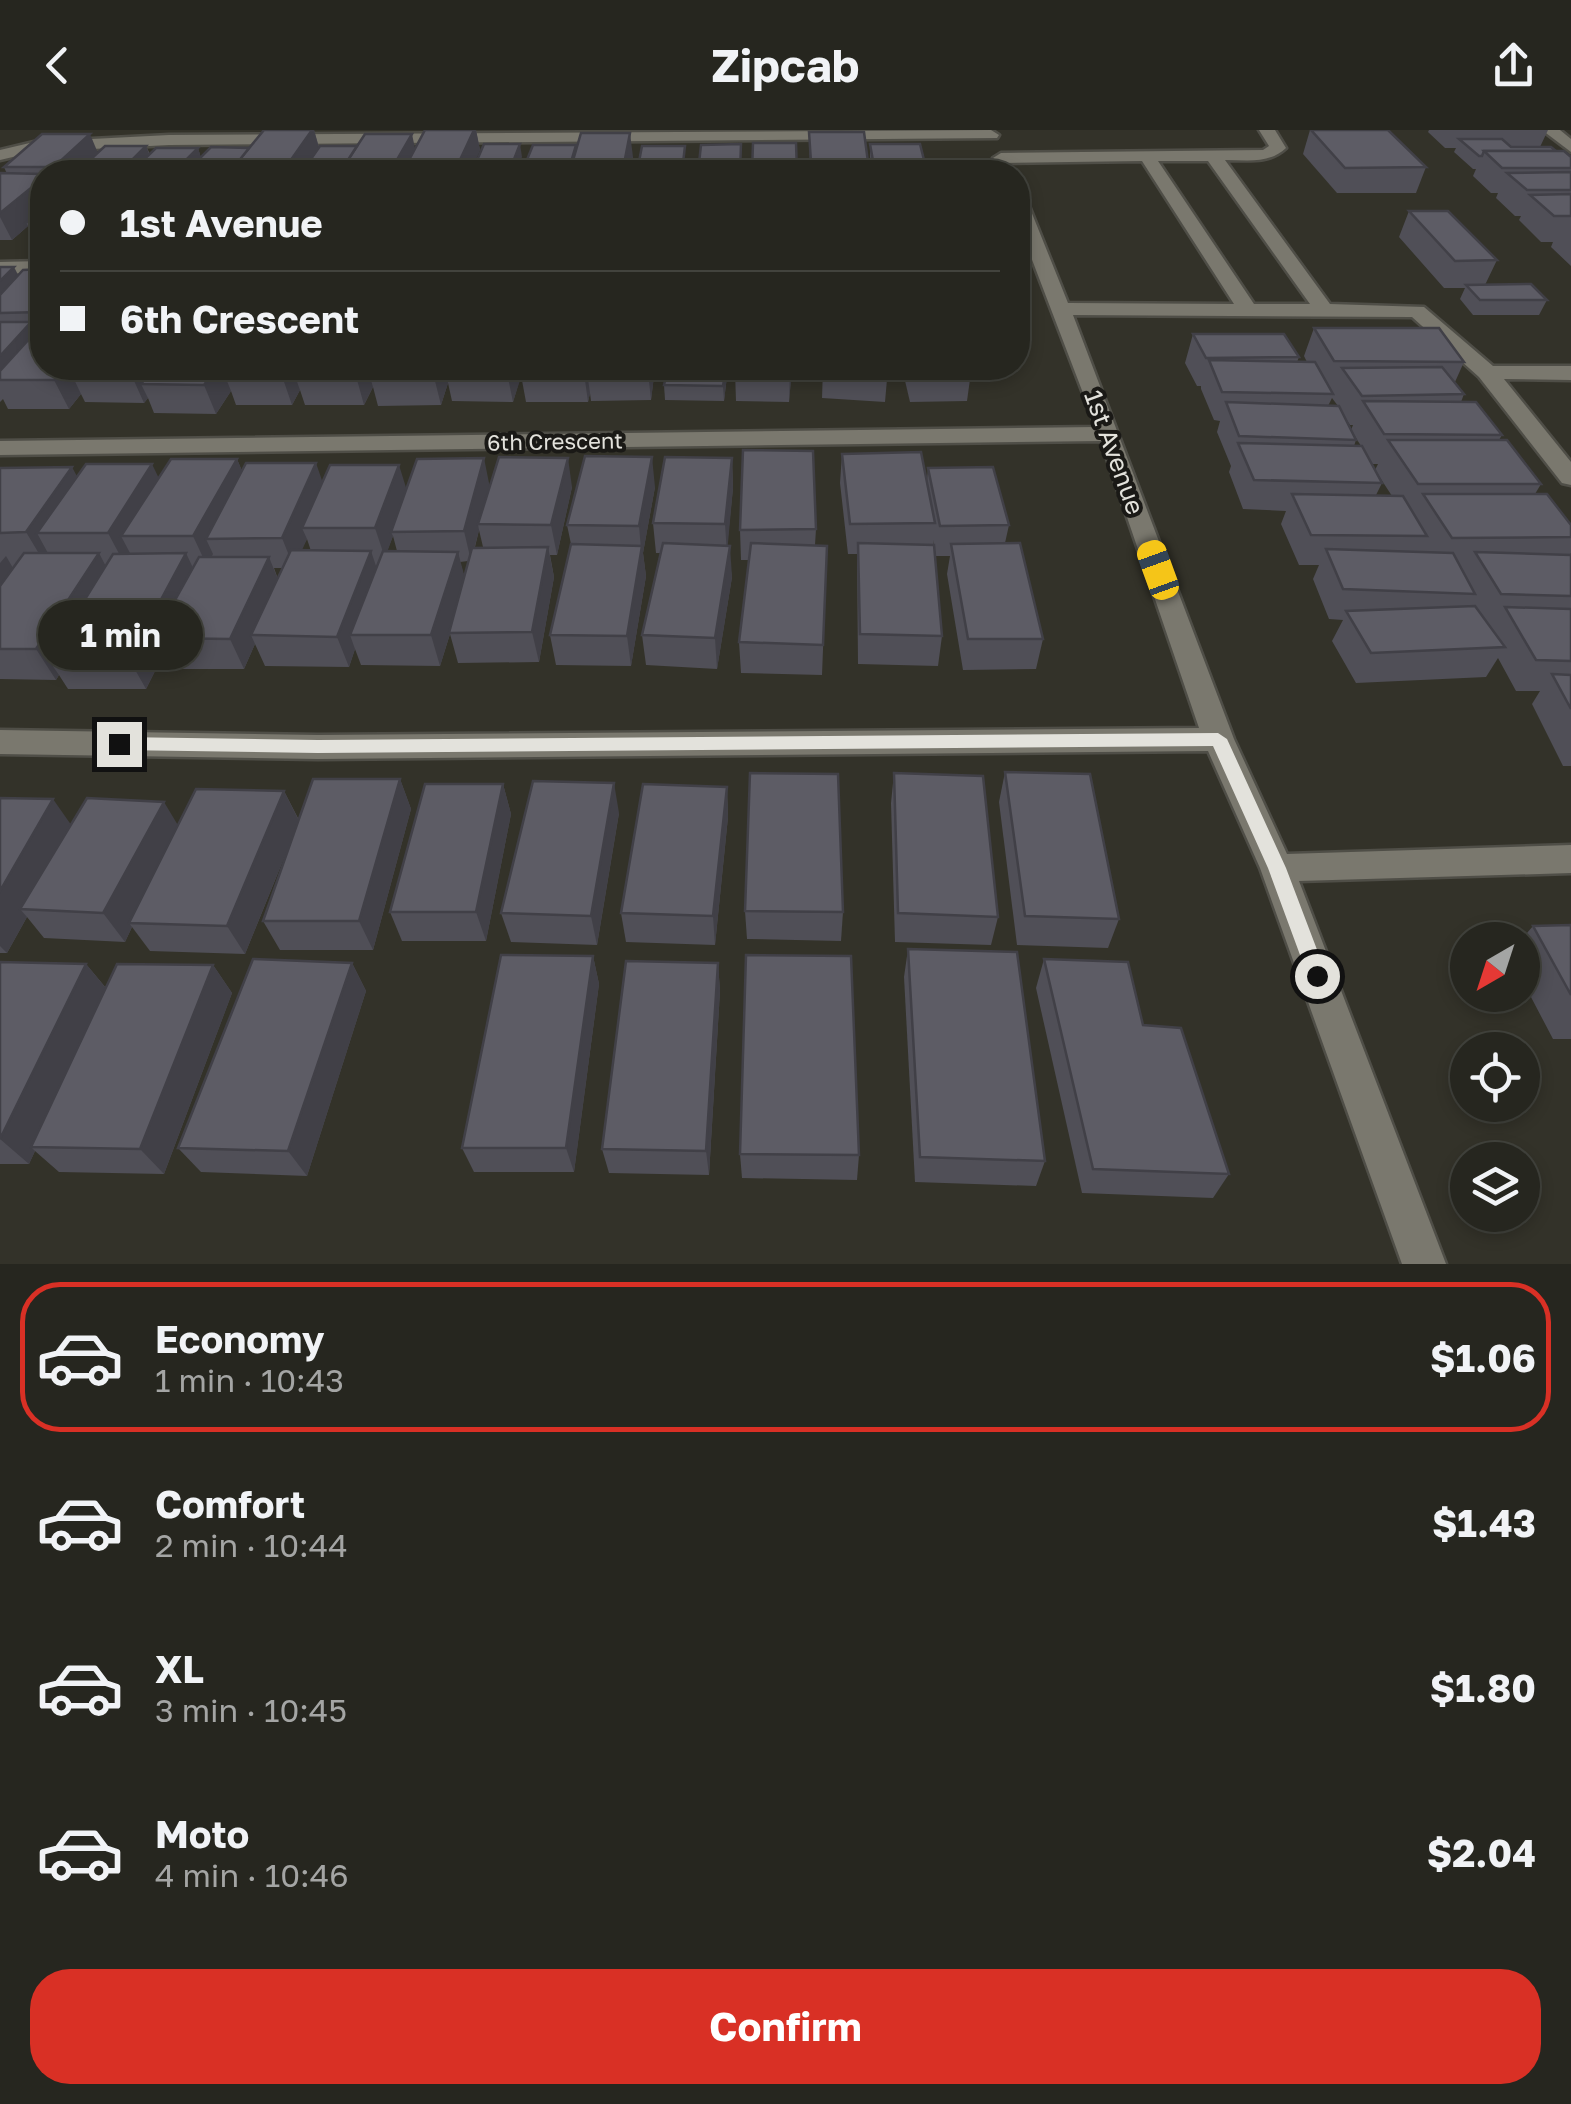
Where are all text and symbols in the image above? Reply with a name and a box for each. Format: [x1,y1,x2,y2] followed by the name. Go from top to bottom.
[30,38,85,93] icon: back
[711,38,860,92] text: Zipcab
[1486,38,1541,93] icon: share
[120,200,323,245] text: 1st Avenue
[120,296,359,341] text: 6th Crescent
[1078,386,1152,518] street label: 1st Avenue
[487,426,623,456] street label: 6th Crescent
[1134,537,1182,603] car
[36,599,202,669] callout: 1 min
[80,616,161,654] text: 1 min
[97,722,142,767] route end
[1450,922,1540,1012] north arrow
[1450,922,1540,1232] map controls
[1295,954,1340,999] route start
[1450,1032,1540,1122] button: locate
[1450,1142,1540,1232] button: layers
[35,1312,125,1402] icon: car
[155,1316,324,1361] text: Economy
[1430,1335,1536,1380] text: $1.06
[155,1361,344,1399] text: 1 min · 10:43
[35,1477,125,1567] icon: car
[155,1481,305,1526] text: Comfort
[1432,1500,1536,1545] text: $1.43
[155,1526,348,1564] text: 2 min · 10:44
[35,1642,125,1732] icon: car
[155,1646,204,1691] text: XL
[1430,1665,1536,1710] text: $1.80
[155,1691,347,1729] text: 3 min · 10:45
[35,1807,125,1897] icon: car
[155,1811,249,1856] text: Moto
[1427,1830,1536,1875] text: $2.04
[155,1856,349,1894] text: 4 min · 10:46
[30,1969,1541,2084] button: Confirm

